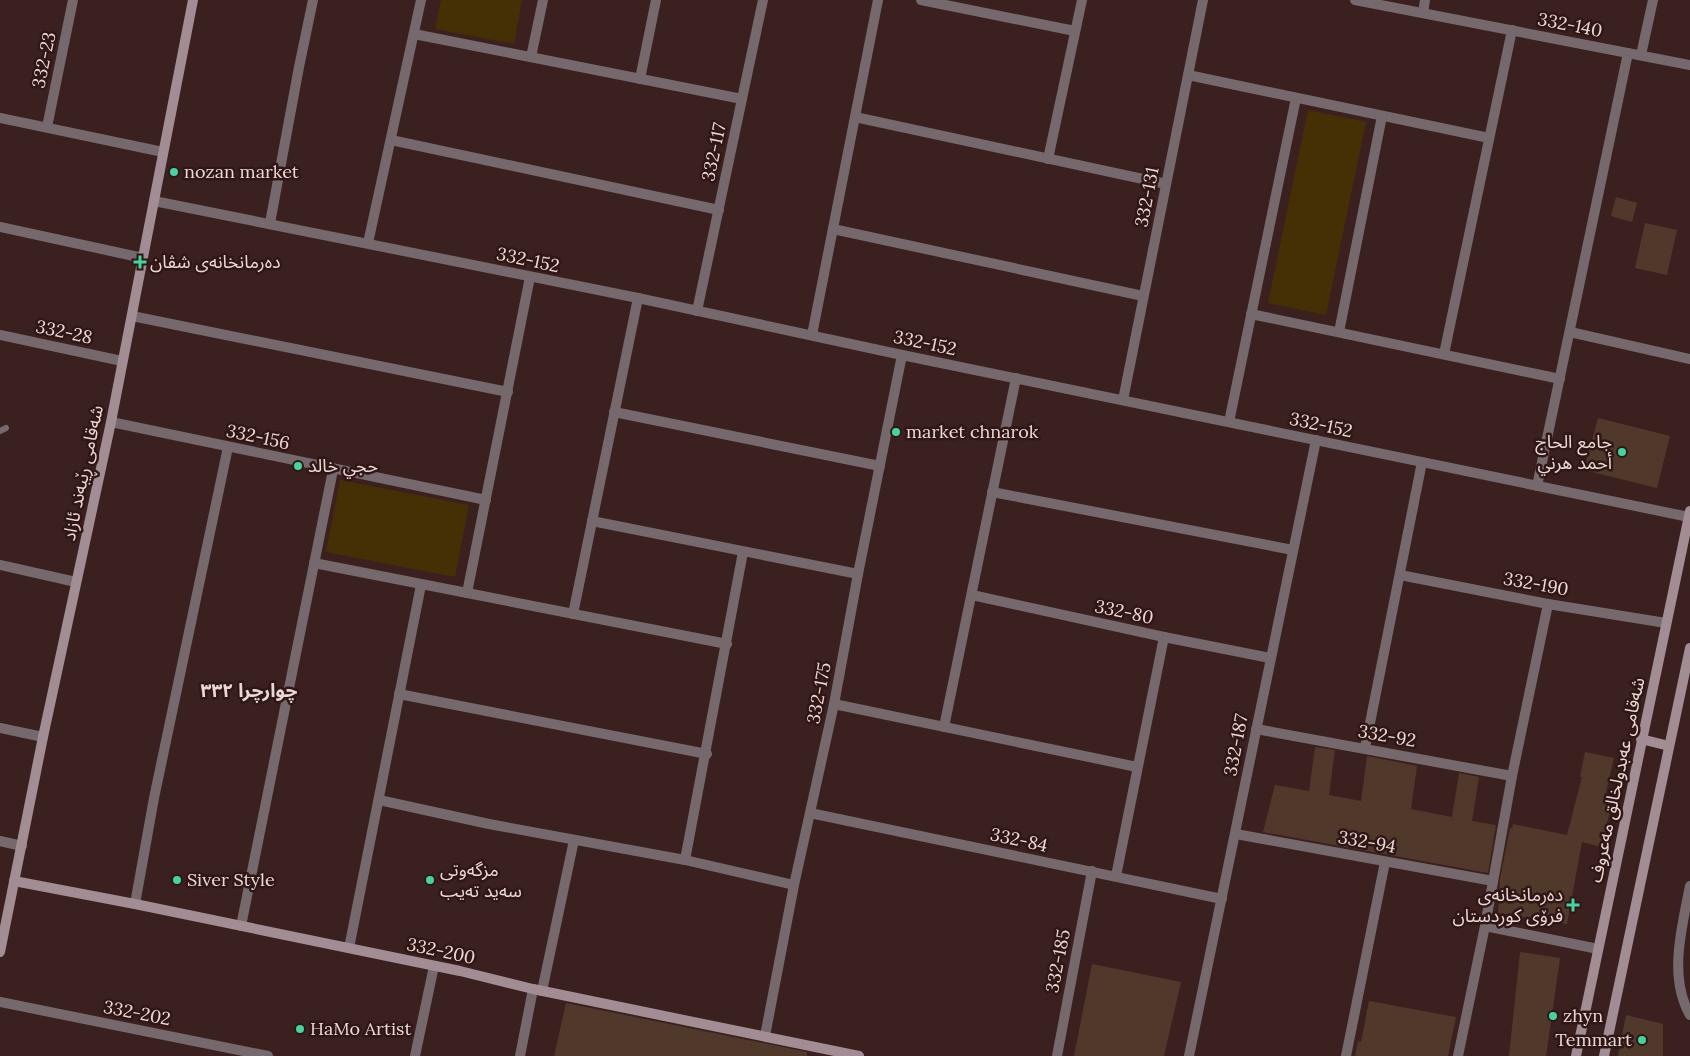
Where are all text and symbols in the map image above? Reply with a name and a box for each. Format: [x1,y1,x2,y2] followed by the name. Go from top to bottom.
[1536,7,1604,42] street label: 332-140
[26,30,61,90] street label: 332-23
[696,121,731,183] street label: 332-117
[184,160,299,183] place label: nozan market
[1129,165,1164,229] street label: 332-131
[168,166,180,178] marker: nozan market
[495,242,562,277] street label: 332-152
[150,250,281,273] place label: دەرمانخانەی شڤان
[134,256,146,268] marker: دەرمانخانەی شڤان
[34,314,95,349] street label: 332-28
[892,325,959,360] street label: 332-152
[57,403,112,544] street label: شەقامی ڕێبەند ئازاد
[1288,407,1355,442] street label: 332-152
[224,419,292,454] street label: 332-156
[906,420,1039,443] place label: market chnarok
[890,426,902,438] marker: market chnarok
[1535,430,1612,476] place label: جامع الحاج أحمد هرني
[1616,446,1628,458] marker: جامع الحاج أحمد هرني
[308,454,378,479] place label: حجي خالد
[292,460,304,472] marker: حجي خالد
[1502,566,1571,601] street label: 332-190
[1093,594,1156,629] street label: 332-80
[801,660,836,726] street label: 332-175
[1584,675,1650,885] street label: شەقامی عەبدولخالق مەعروف
[201,678,298,703] district label: چوارچرا ٣٣٢
[1218,712,1253,778] street label: 332-187
[1356,719,1418,752] street label: 332-92
[988,822,1050,857] street label: 332-84
[1336,825,1398,858] street label: 332-94
[440,858,522,902] place label: مزگەوتی سەید تەیب
[187,868,275,891] place label: Siver Style
[171,874,183,886] marker: Siver Style
[424,874,436,886] marker: مزگەوتی سەید تەیب
[1452,883,1563,927] place label: دەرمانخانەی فرۆی کوردستان
[1567,899,1579,911] marker: دەرمانخانەی فرۆی کوردستان
[1040,927,1075,995] street label: 332-185
[405,932,478,969] street label: 332-200
[102,995,173,1030] street label: 332-202
[1563,1004,1603,1027] place label: zhyn
[1547,1010,1559,1022] marker: zhyn
[310,1017,411,1040] place label: HaMo Artist
[294,1023,306,1035] marker: HaMo Artist
[1555,1028,1632,1051] place label: Temmart
[1636,1034,1648,1046] marker: Temmart

